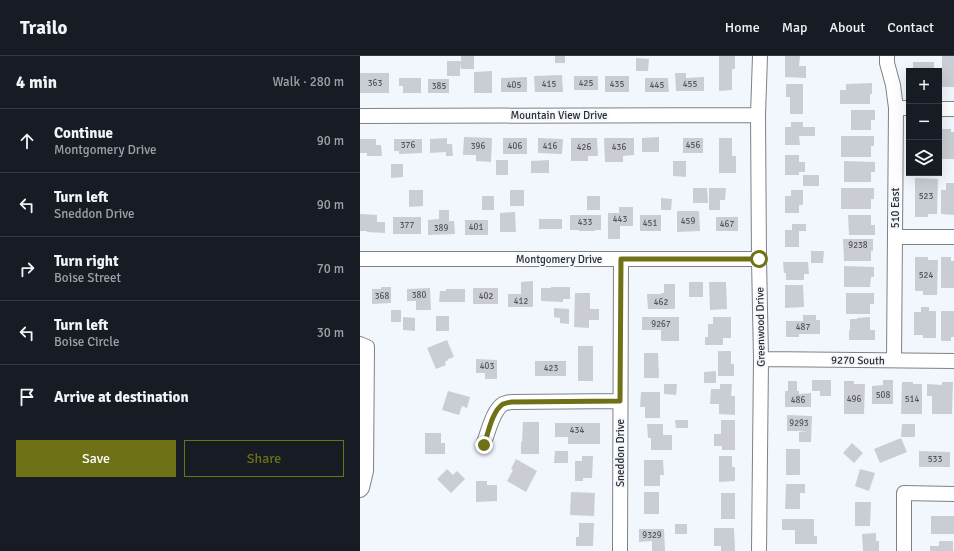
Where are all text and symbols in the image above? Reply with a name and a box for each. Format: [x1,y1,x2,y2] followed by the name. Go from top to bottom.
[20,16,67,40] text: Trailo
[725,19,760,36] text: Home
[782,19,807,36] text: Map
[829,19,865,36] text: About
[887,19,934,36] text: Contact
[906,68,942,176] map controls
[906,68,942,104] button: +
[16,72,57,93] text: 4 min
[273,74,344,90] text: Walk · 280 m
[368,78,382,89] house number: 363
[579,78,593,89] house number: 425
[542,79,556,90] house number: 415
[610,79,624,90] house number: 435
[683,79,697,90] house number: 455
[507,80,521,91] house number: 405
[650,80,664,91] house number: 445
[432,81,446,92] house number: 385
[906,104,942,140] button: −
[510,109,608,122] street label: Mountain View Drive
[54,124,113,142] text: Continue
[16,130,38,152] icon: ahead
[317,133,344,149] text: 90 m
[401,140,415,151] house number: 376
[686,140,700,151] house number: 456
[906,140,942,176] button: layers
[471,141,485,152] house number: 396
[508,141,522,152] house number: 406
[543,141,557,152] house number: 416
[54,142,156,158] text: Montgomery Drive
[577,142,591,153] house number: 426
[612,142,626,153] house number: 436
[54,188,108,206] text: Turn left
[889,188,902,228] street label: 510 East
[919,191,933,202] house number: 523
[16,194,38,216] icon: left
[317,197,344,213] text: 90 m
[54,206,134,222] text: Sneddon Drive
[613,214,627,225] house number: 443
[681,216,695,227] house number: 459
[578,217,592,228] house number: 433
[643,218,657,229] house number: 451
[720,219,734,230] house number: 467
[400,220,414,231] house number: 377
[469,222,483,233] house number: 401
[434,223,448,234] house number: 389
[848,240,868,251] house number: 9238
[750,250,768,268] route start
[54,252,119,270] text: Turn right
[516,253,602,266] street label: Montgomery Drive
[16,258,38,280] icon: right
[317,261,344,277] text: 70 m
[54,270,121,286] text: Boise Street
[919,270,933,281] house number: 524
[753,287,768,367] street label: Greenwood Drive
[412,290,426,301] house number: 380
[375,291,389,302] house number: 368
[479,291,493,302] house number: 402
[514,296,528,307] house number: 412
[654,297,668,308] house number: 462
[54,316,108,334] text: Turn left
[651,319,671,330] house number: 9267
[16,322,38,344] icon: left
[796,322,810,333] house number: 487
[317,325,344,341] text: 30 m
[54,334,119,350] text: Boise Circle
[831,354,885,367] street label: 9270 South
[480,361,494,372] house number: 403
[544,363,558,374] house number: 423
[16,386,38,408] icon: arrive
[54,388,189,406] text: Arrive at destination
[876,390,890,401] house number: 508
[847,394,861,405] house number: 496
[905,394,919,405] house number: 514
[791,395,805,406] house number: 486
[789,418,809,429] house number: 9293
[614,419,627,487] street label: Sneddon Drive
[570,425,584,436] house number: 434
[475,436,493,454] route end
[16,440,176,477] button: Save
[184,440,344,477] button: Share
[928,454,942,465] house number: 533
[642,530,662,541] house number: 9329

